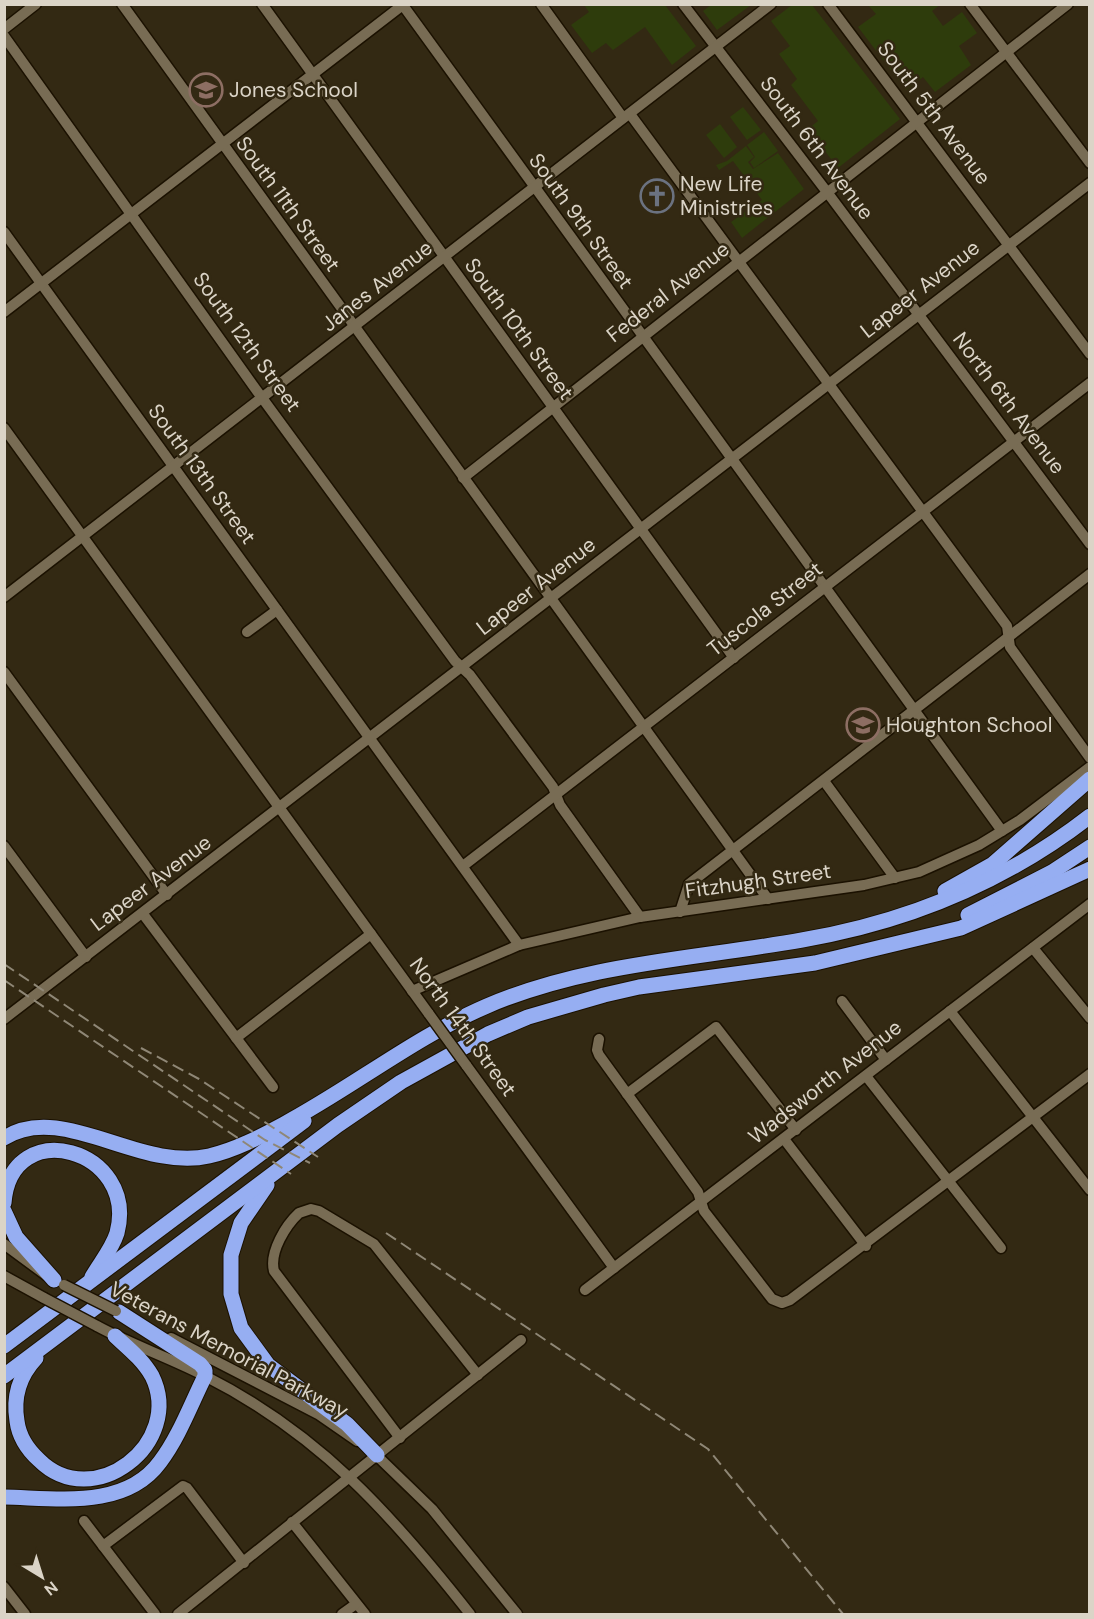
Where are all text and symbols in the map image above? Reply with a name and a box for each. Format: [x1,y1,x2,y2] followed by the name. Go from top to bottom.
[871,36,997,190] street label: South 5th Avenue
[754,70,880,226] street label: South 6th Avenue
[188,72,224,108] school or university icon: Jones School
[229,76,358,104] place label: Jones School
[229,131,347,277] street label: South 11th Street
[522,148,640,294] street label: South 9th Street
[680,170,773,222] place label: New Life Ministries
[639,178,675,214] church icon: New Life Ministries
[316,234,438,338] street label: Janes Avenue
[855,234,985,344] street label: Lapeer Avenue
[601,235,735,349] street label: Federal Avenue
[458,252,580,406] street label: South 10th Street
[187,266,307,418] street label: South 12th Street
[946,326,1072,480] street label: North 6th Avenue
[142,398,262,550] street label: South 13th Street
[471,531,601,641] street label: Lapeer Avenue
[702,555,828,663] street label: Tuscola Street
[845,707,881,743] school or university icon: Houghton School
[886,711,1052,739] place label: Houghton School
[85,828,217,938] street label: Lapeer Avenue
[683,857,833,905] street label: Fitzhugh Street
[403,952,523,1102] street label: North 14th Street
[743,1013,907,1151] street label: Wadsworth Avenue
[105,1275,354,1425] street label: Veterans Memorial Parkway
[12,1547,72,1607] north arrow
[40,1577,62,1600] text: N

